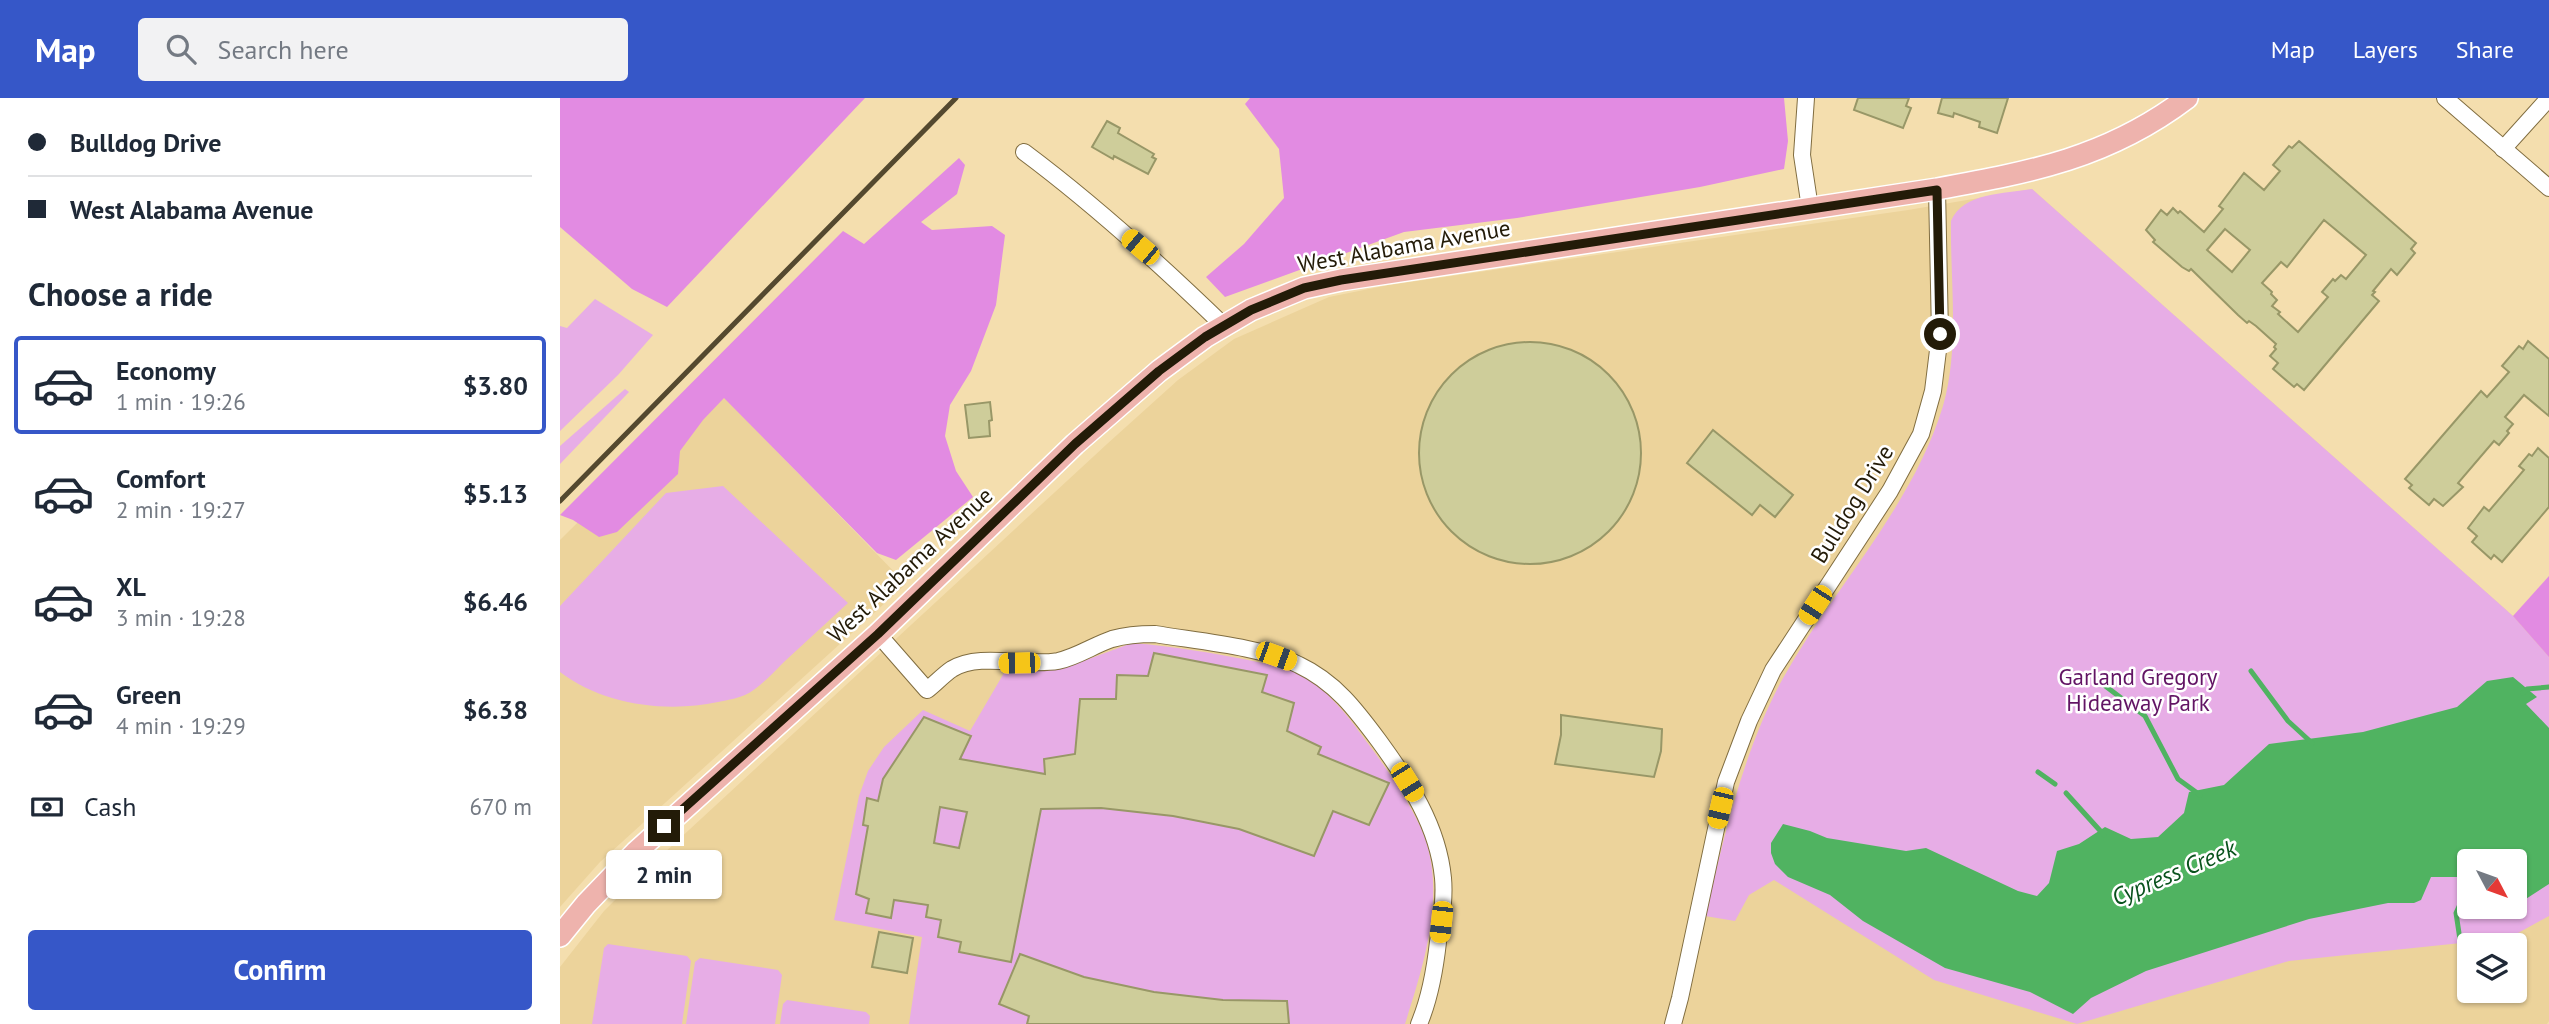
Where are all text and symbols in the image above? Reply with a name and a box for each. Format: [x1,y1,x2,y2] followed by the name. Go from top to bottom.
[138,18,628,81] search box
[35,28,96,71] text: Map
[162,30,200,68] icon: search
[218,33,349,66] text: Search here
[2271,34,2315,65] text: Map
[2353,34,2418,65] text: Layers
[2456,34,2514,65] text: Share
[70,126,222,159] text: Bulldog Drive
[70,193,313,226] text: West Alabama Avenue
[1295,213,1512,278] street label: West Alabama Avenue
[1118,225,1163,269] car
[28,273,213,315] text: Choose a ride
[1924,318,1956,350] route start
[32,354,95,417] icon: car
[116,354,216,387] text: Economy
[463,369,528,402] text: $3.80
[116,387,246,416] text: 1 min · 19:26
[1804,439,1899,568] street label: Bulldog Drive
[32,462,95,525] icon: car
[116,462,206,495] text: Comfort
[463,477,528,510] text: $5.13
[821,481,998,649] street label: West Alabama Avenue
[116,495,246,524] text: 2 min · 19:27
[32,570,95,633] icon: car
[116,570,146,603] text: XL
[1795,582,1836,628] car
[463,585,528,618] text: $6.46
[116,603,246,632] text: 3 min · 19:28
[1253,639,1300,673] car
[998,652,1041,674] car
[2058,662,2218,717] park label: Garland Gregory Hideaway Park
[32,678,95,741] icon: car
[116,678,181,711] text: Green
[463,693,528,726] text: $6.38
[116,711,246,740] text: 4 min · 19:29
[1387,759,1428,805] car
[1706,785,1735,831] car
[28,788,66,826] icon: cash
[84,790,136,823] text: Cash
[470,792,532,821] text: 670 m
[648,810,680,842] route end
[2107,832,2242,913] water label: Cypress Creek
[2457,849,2527,919] north arrow
[2457,849,2527,1003] map controls
[606,850,722,900] callout: 2 min
[636,860,692,889] text: 2 min
[1429,900,1454,944] car
[28,930,532,1010] button: Confirm
[2457,933,2527,1003] button: layers

